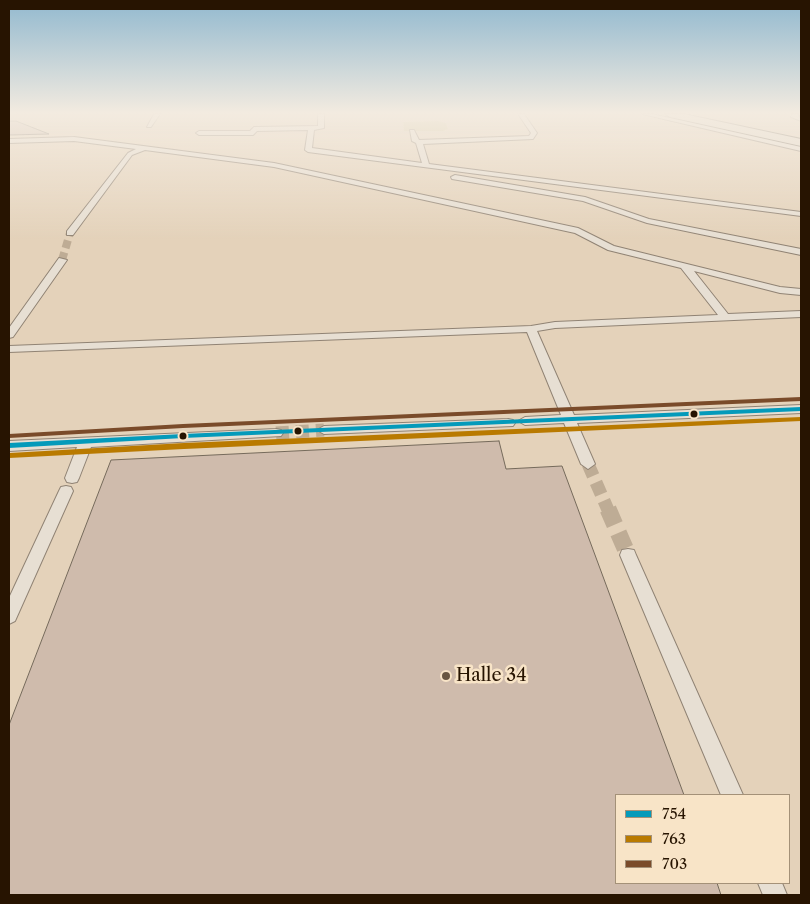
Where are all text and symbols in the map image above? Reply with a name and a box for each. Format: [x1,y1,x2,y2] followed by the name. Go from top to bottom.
[689,409,699,419] unlabelled marker
[293,426,303,436] unlabelled marker
[178,431,188,441] unlabelled marker
[456,665,527,687] place label: Halle 34
[440,670,452,682] marker: Halle 34
[615,794,790,884] legend
[662,804,686,823] text: 754
[662,829,686,848] text: 763
[662,854,687,873] text: 703

